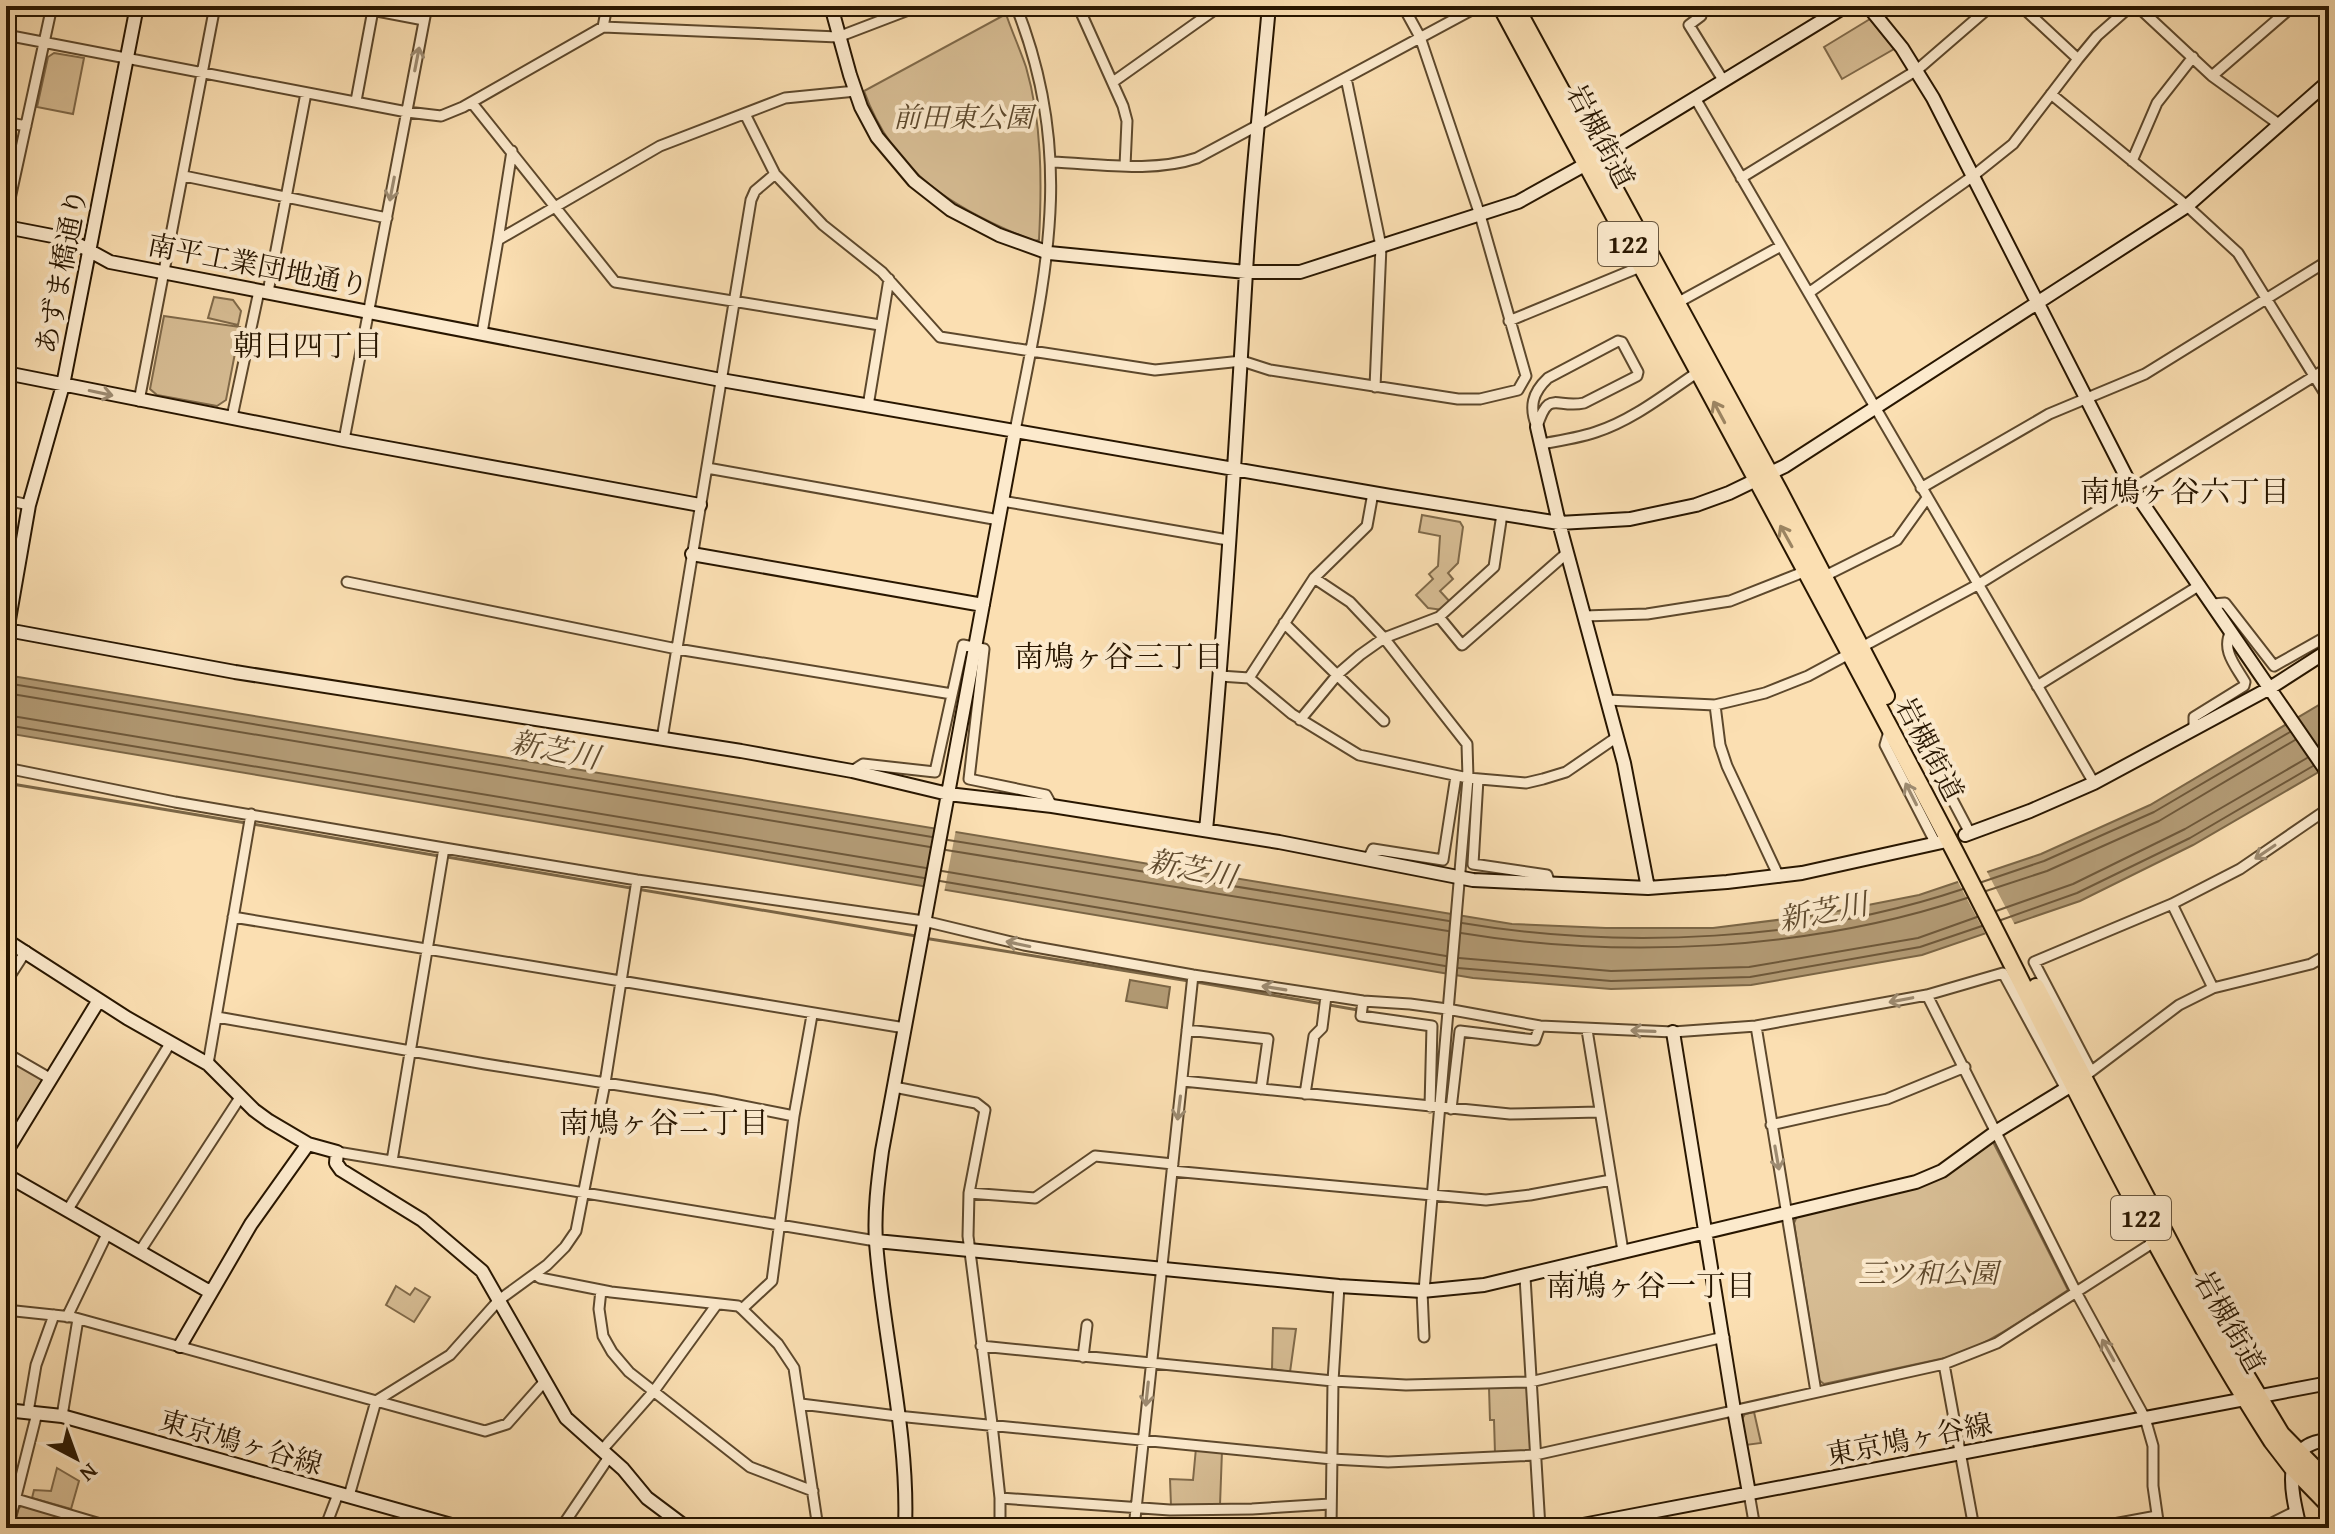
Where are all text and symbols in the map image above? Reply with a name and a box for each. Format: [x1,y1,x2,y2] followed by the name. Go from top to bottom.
[411,47,426,72] one-way arrow
[1557,77,1646,195] street label: 岩槻街道
[893,96,1037,137] park label: 前田東公園
[384,175,399,201] one-way arrow
[24,185,97,357] street label: あずま橋通り
[1598,222,1658,266] road number: 122
[144,223,372,306] street label: 南平工業団地通り
[233,323,383,367] district label: 朝日四丁目
[88,386,114,401] one-way arrow
[1711,401,1727,425] one-way arrow
[2080,469,2290,513] district label: 南鳩ヶ谷六丁目
[1778,524,1794,548] one-way arrow
[1014,634,1224,678] district label: 南鳩ヶ谷三丁目
[1886,690,1975,808] street label: 岩槻街道
[507,719,607,780] water label: 新芝川
[1902,783,1918,807] one-way arrow
[1144,838,1244,899] water label: 新芝川
[2254,844,2277,860] one-way arrow
[1774,880,1874,941] water label: 新芝川
[1006,935,1032,950] one-way arrow
[1262,980,1288,995] one-way arrow
[1888,993,1914,1008] one-way arrow
[1630,1024,1657,1039] one-way arrow
[1172,1094,1187,1121] one-way arrow
[559,1100,769,1144] district label: 南鳩ヶ谷二丁目
[1770,1145,1785,1170] one-way arrow
[2111,1196,2171,1240] road number: 122
[1858,1252,2002,1293] park label: 三ツ和公園
[1546,1263,1756,1307] district label: 南鳩ヶ谷一丁目
[2185,1263,2276,1381] street label: 岩槻街道
[2099,1339,2115,1362] one-way arrow
[1140,1381,1155,1407] one-way arrow
[155,1399,328,1484] street label: 東京鳩ヶ谷線
[1823,1402,1995,1475] street label: 東京鳩ヶ谷線
[36,1418,116,1498] north arrow
[73,1456,105,1490] text: N

